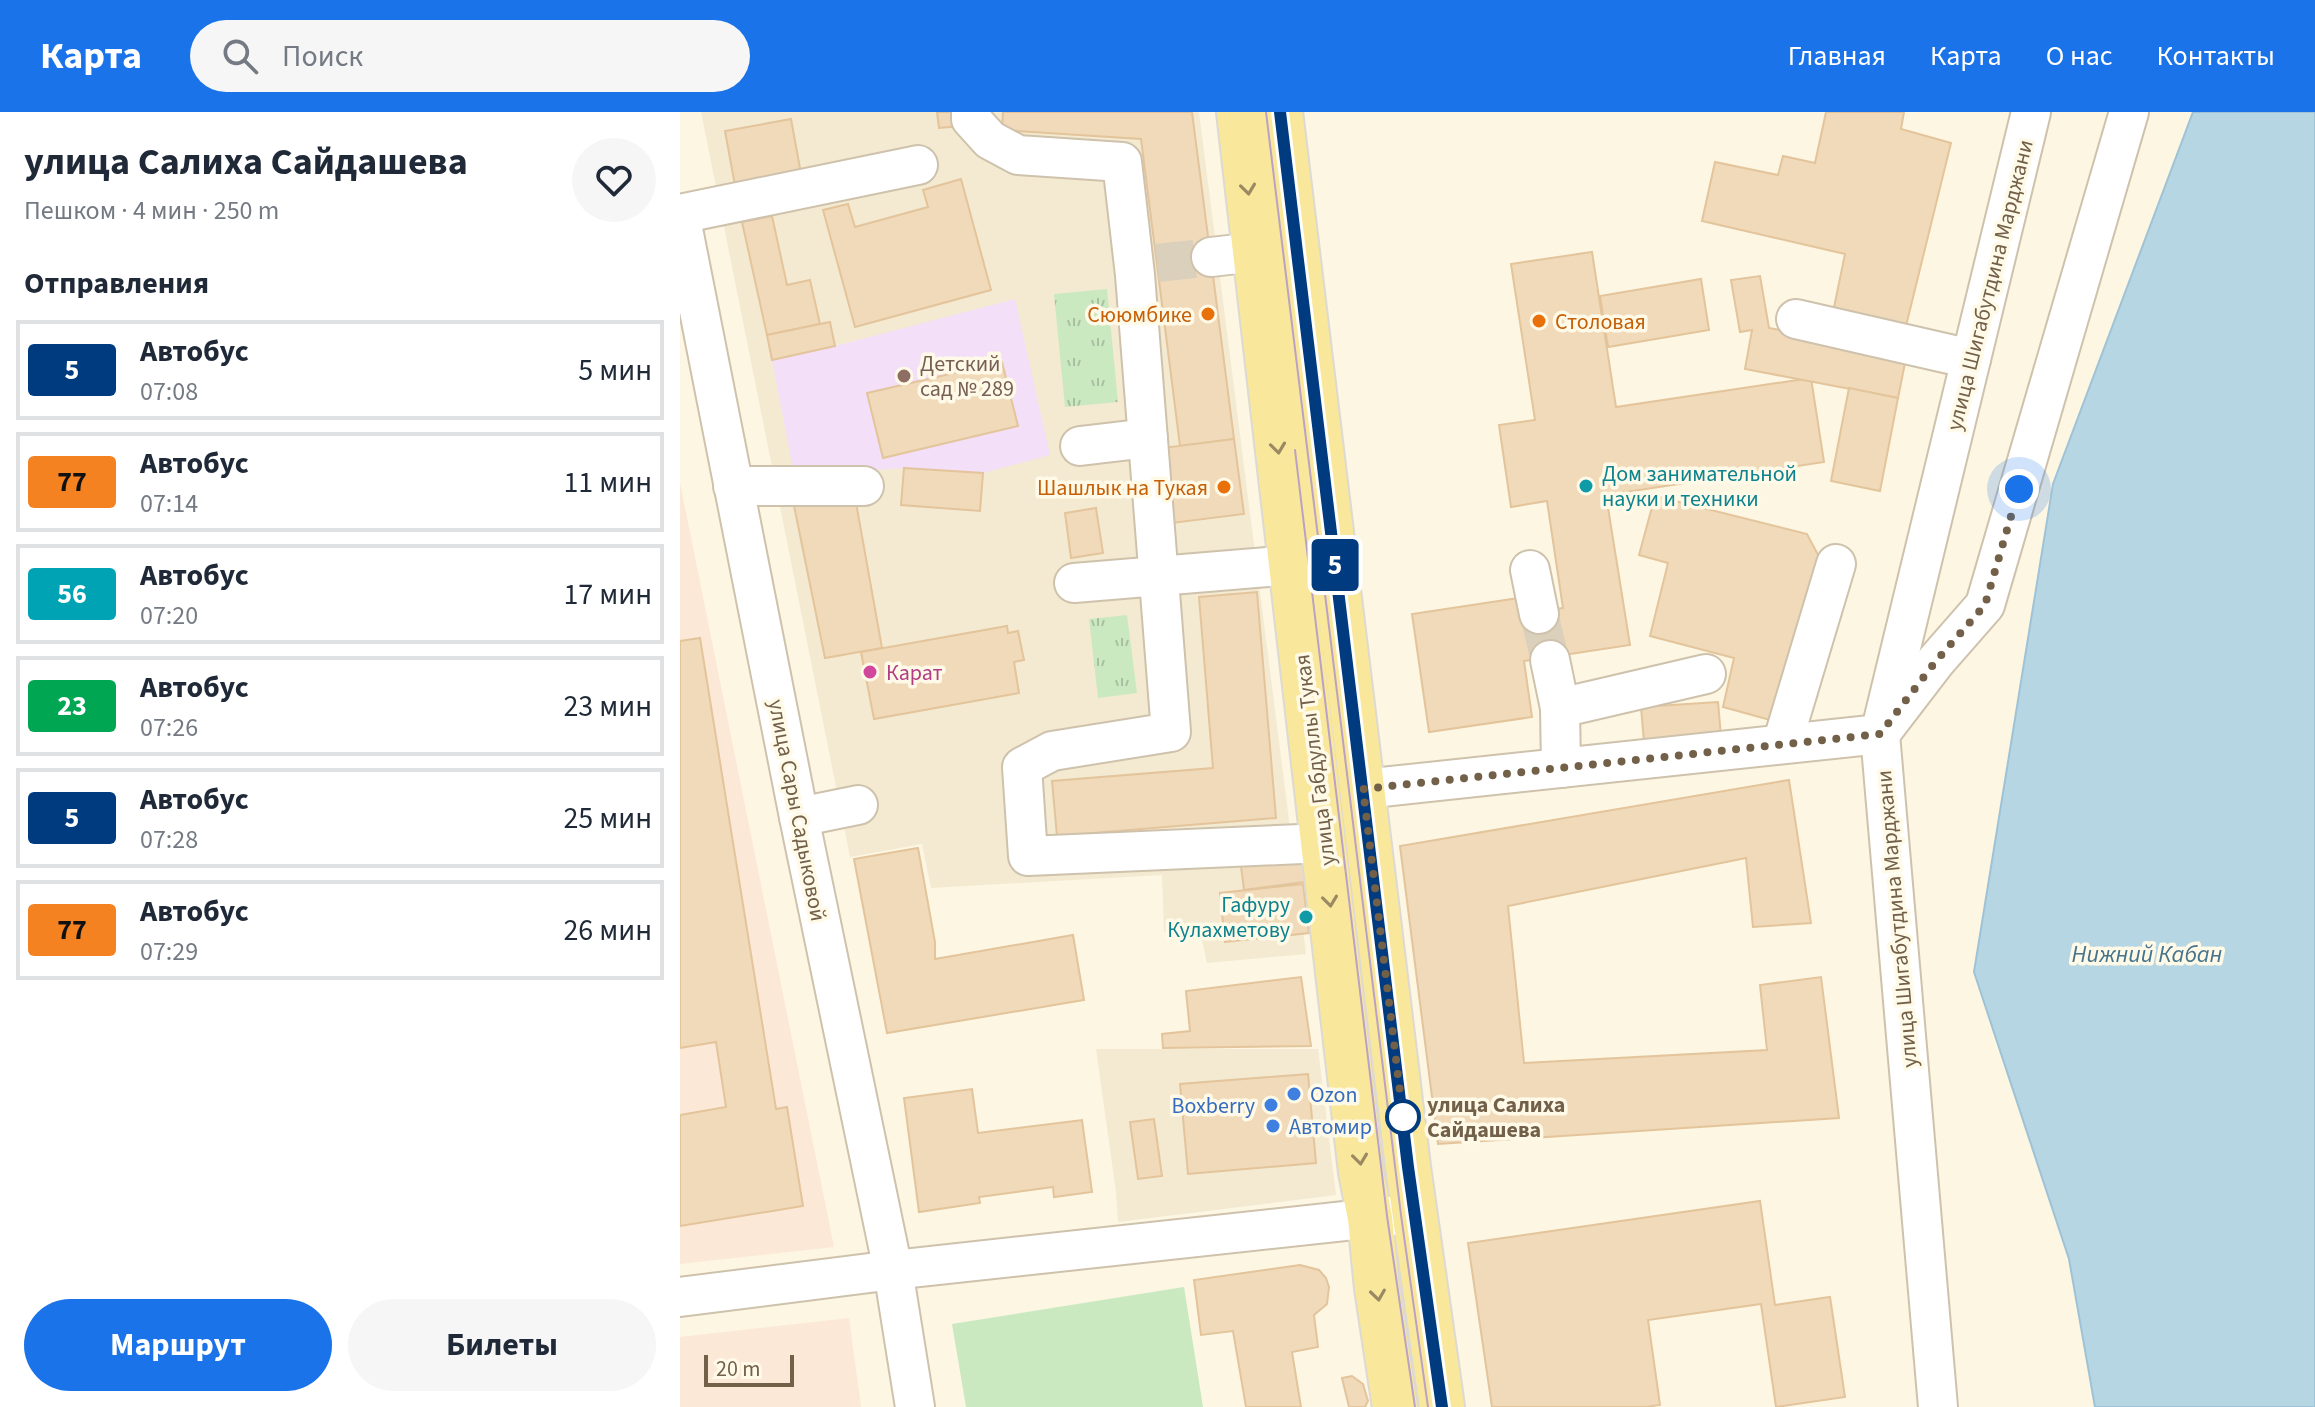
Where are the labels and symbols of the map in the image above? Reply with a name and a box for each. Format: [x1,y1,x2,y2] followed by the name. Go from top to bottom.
[1938,136,2042,434] street label: улица Шигабутдина Марджани
[1239,183,1256,196] one-way arrow
[1087,299,1192,331] place label: Сююмбике
[1199,305,1217,323] marker: Сююмбике
[1555,306,1646,338] place label: Столовая
[1530,312,1548,330] marker: Столовая
[920,348,1014,405] place label: Детский сад № 289
[895,367,913,385] marker: Детский сад № 289
[1269,442,1286,455] one-way arrow
[1602,458,1797,515] place label: Дом занимательной науки и техники
[1999,469,2039,509] your location
[1037,472,1208,504] place label: Шашлык на Тукая
[1577,477,1595,495] marker: Дом занимательной науки и техники
[1215,478,1233,496] marker: Шашлык на Тукая
[1309,539,1361,591] line badge: 5
[1286,652,1344,867] street label: улица Габдуллы Тукая
[886,657,943,689] place label: Карат
[861,663,879,681] marker: Карат
[760,697,834,924] street label: улица Сары Садыковой
[1868,769,1926,1069] street label: улица Шигабутдина Марджани
[1167,889,1291,946] place label: Гафуру Кулахметову
[1322,895,1339,908] one-way arrow
[1297,908,1315,926] marker: Гафуру Кулахметову
[2072,937,2223,972] water label: Нижний Кабан
[1310,1079,1358,1111] place label: Ozon
[1285,1085,1303,1103] marker: Ozon
[1427,1089,1565,1146] place label: улица Салиха Сайдашева
[1172,1090,1256,1122] place label: Boxberry
[1262,1096,1280,1114] marker: Boxberry
[1386,1100,1420,1134] marker: улица Салиха Сайдашева
[1289,1111,1372,1143] place label: Автомир
[1264,1117,1282,1135] marker: Автомир
[1351,1152,1368,1166] one-way arrow
[1369,1288,1386,1302] one-way arrow
[704,1351,794,1387] scale bar

